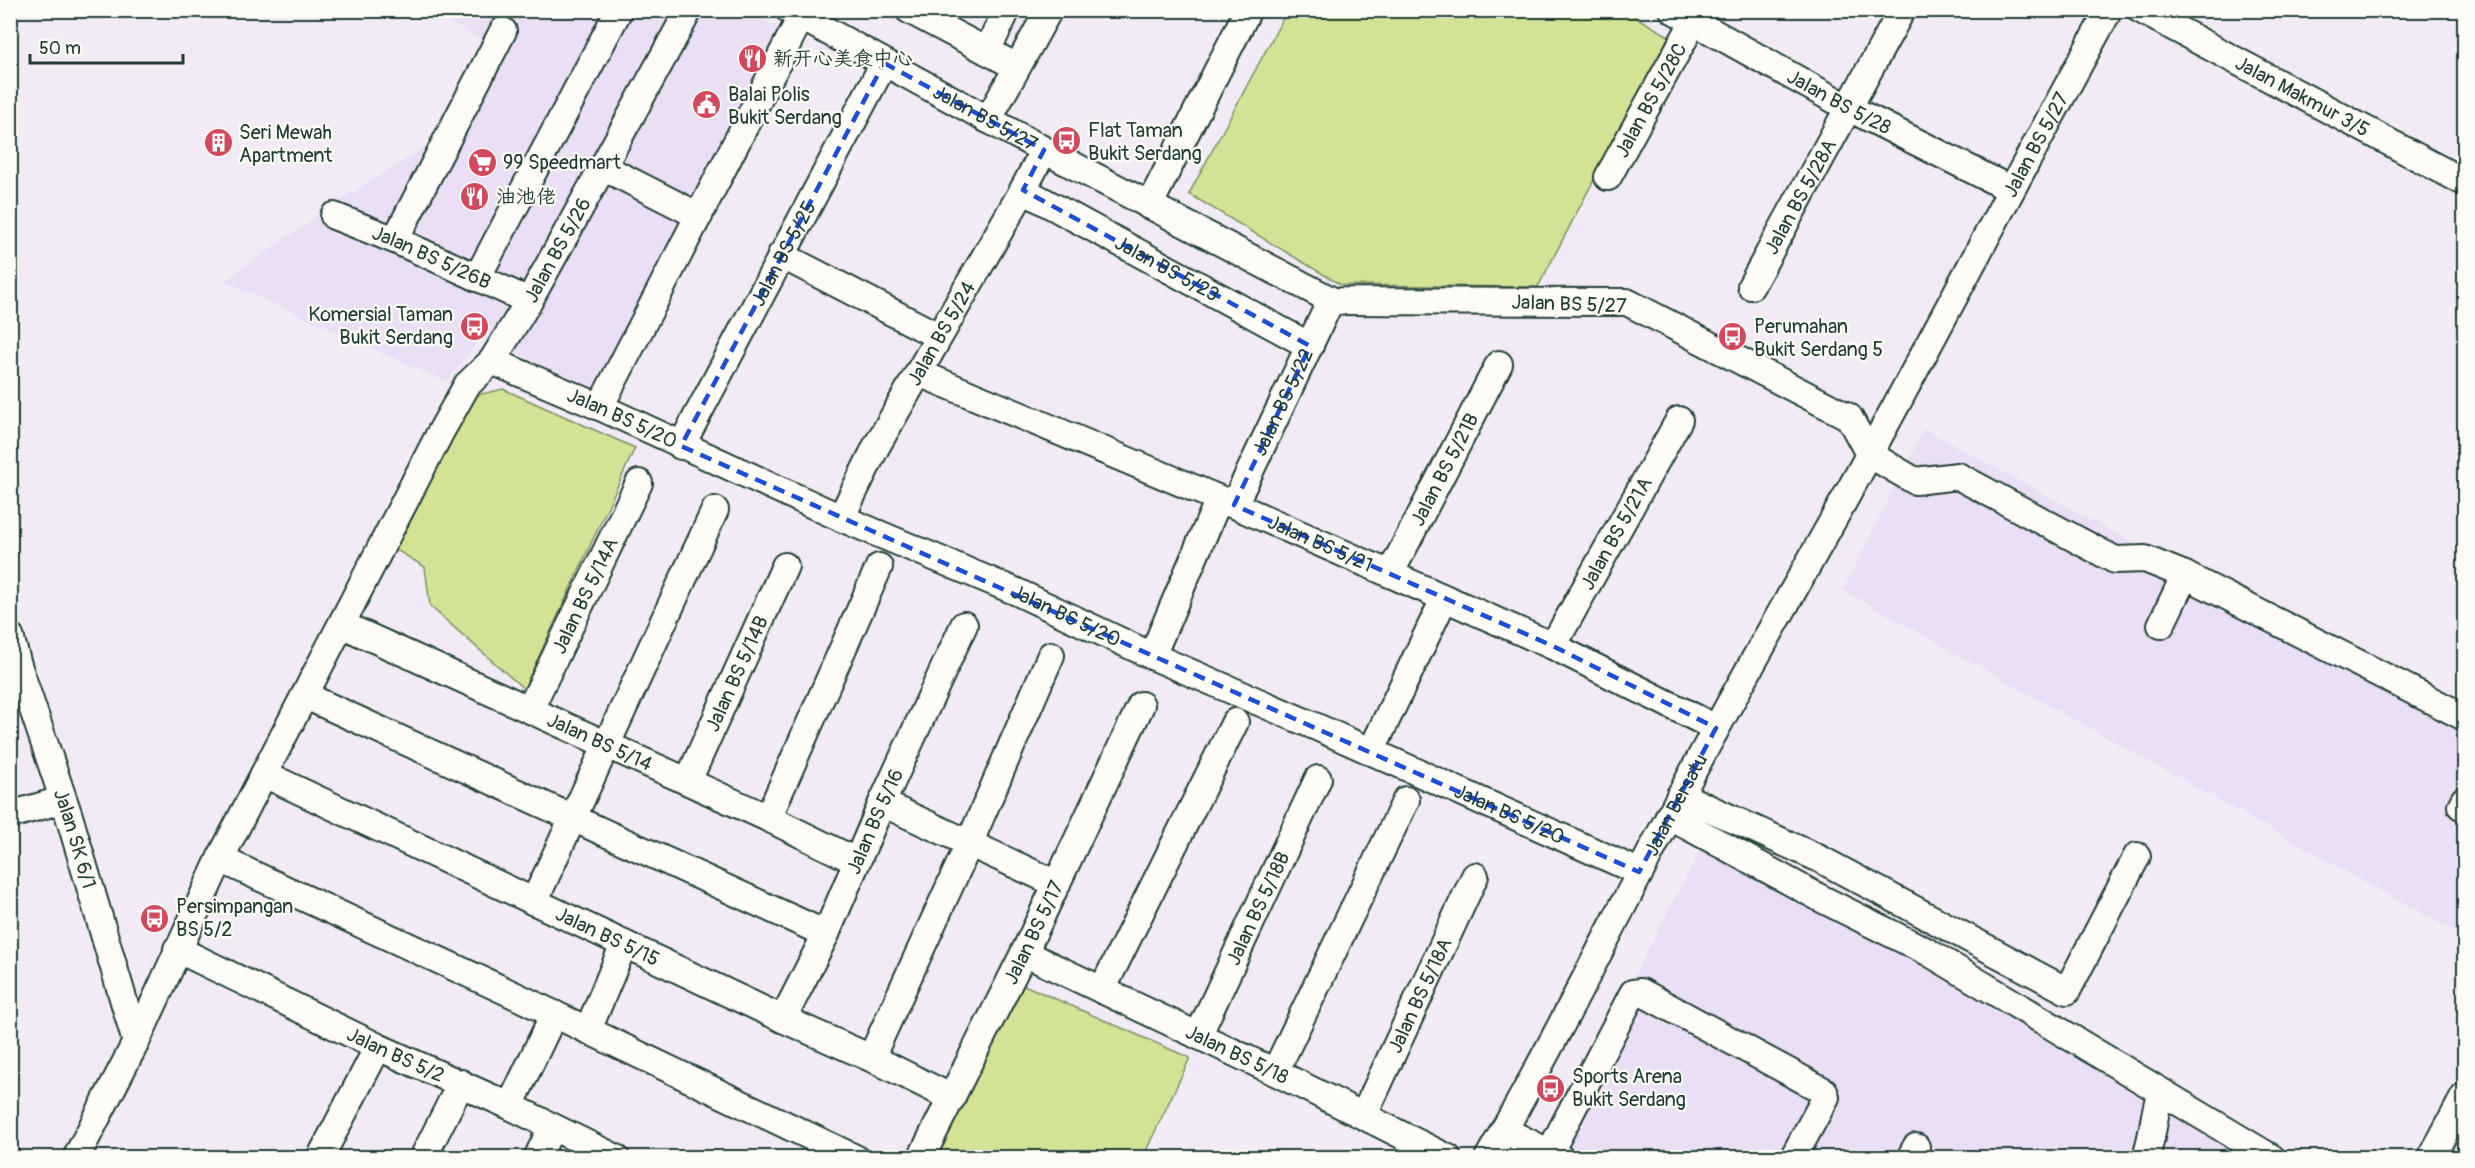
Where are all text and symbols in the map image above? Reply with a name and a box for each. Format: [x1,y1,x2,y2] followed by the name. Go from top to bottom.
[30,27,183,65] scale bar
[39,37,81,60] text: 50 m
[1609,38,1692,162] street label: Jalan BS 5/28C
[736,42,768,74] restaurant icon: 新开心美食中心
[773,46,913,71] place label: 新开心美食中心
[2231,50,2374,142] street label: Jalan Makmur 3/5
[1783,64,1896,140] street label: Jalan BS 5/28
[929,79,1042,157] street label: Jalan BS 5/27
[728,82,842,130] place label: Balai Polis Bukit Serdang
[1997,88,2074,201] street label: Jalan BS 5/27
[691,89,723,121] public building icon: Balai Polis Bukit Serdang
[1088,118,1202,166] place label: Flat Taman Bukit Serdang
[239,120,333,168] place label: Seri Mewah Apartment
[1051,125,1083,157] bus stop icon: Flat Taman Bukit Serdang
[202,127,234,159] building icon: Seri Mewah Apartment
[1758,134,1842,259] street label: Jalan BS 5/28A
[466,146,498,178] supermarket icon: 99 Speedmart
[503,150,622,175] place label: 99 Speedmart
[459,180,491,212] restaurant icon: 油池佬
[496,184,556,209] place label: 油池佬
[518,193,596,307] street label: Jalan BS 5/26
[745,197,821,310] street label: Jalan BS 5/25
[369,220,495,295] street label: Jalan BS 5/26B
[1111,230,1224,307] street label: Jalan BS 5/23
[901,276,981,390] street label: Jalan BS 5/24
[1511,289,1627,319] street label: Jalan BS 5/27
[308,302,453,350] place label: Komersial Taman Bukit Serdang
[458,310,490,342] bus stop icon: Komersial Taman Bukit Serdang
[1754,314,1883,362] place label: Perumahan Bukit Serdang 5
[1717,321,1749,353] bus stop icon: Perumahan Bukit Serdang 5
[1247,344,1319,460] street label: Jalan BS 5/22
[563,382,681,453] street label: Jalan BS 5/20
[1405,409,1484,530] street label: Jalan BS 5/21B
[1574,472,1657,594] street label: Jalan BS 5/21A
[1264,509,1377,577] street label: Jalan BS 5/21
[546,533,623,658] street label: Jalan BS 5/14A
[1007,579,1125,652] street label: Jalan BS 5/20
[700,612,773,735] street label: Jalan BS 5/14B
[543,707,657,776] street label: Jalan BS 5/14
[1638,749,1713,860] street label: Jalan Bersatu
[841,764,909,878] street label: Jalan BS 5/16
[1451,778,1569,849] street label: Jalan BS 5/20
[48,786,102,891] street label: Jalan SK 6/1
[1220,847,1295,969] street label: Jalan BS 5/18B
[998,876,1069,988] street label: Jalan BS 5/17
[176,894,293,942] place label: Persimpangan BS 5/2
[552,901,664,971] street label: Jalan BS 5/15
[139,902,171,934] bus stop icon: Persimpangan BS 5/2
[1382,934,1457,1057] street label: Jalan BS 5/18A
[1182,1019,1293,1089] street label: Jalan BS 5/18
[343,1021,449,1088] street label: Jalan BS 5/2
[1572,1064,1686,1112] place label: Sports Arena Bukit Serdang
[1535,1072,1567,1104] bus stop icon: Sports Arena Bukit Serdang

